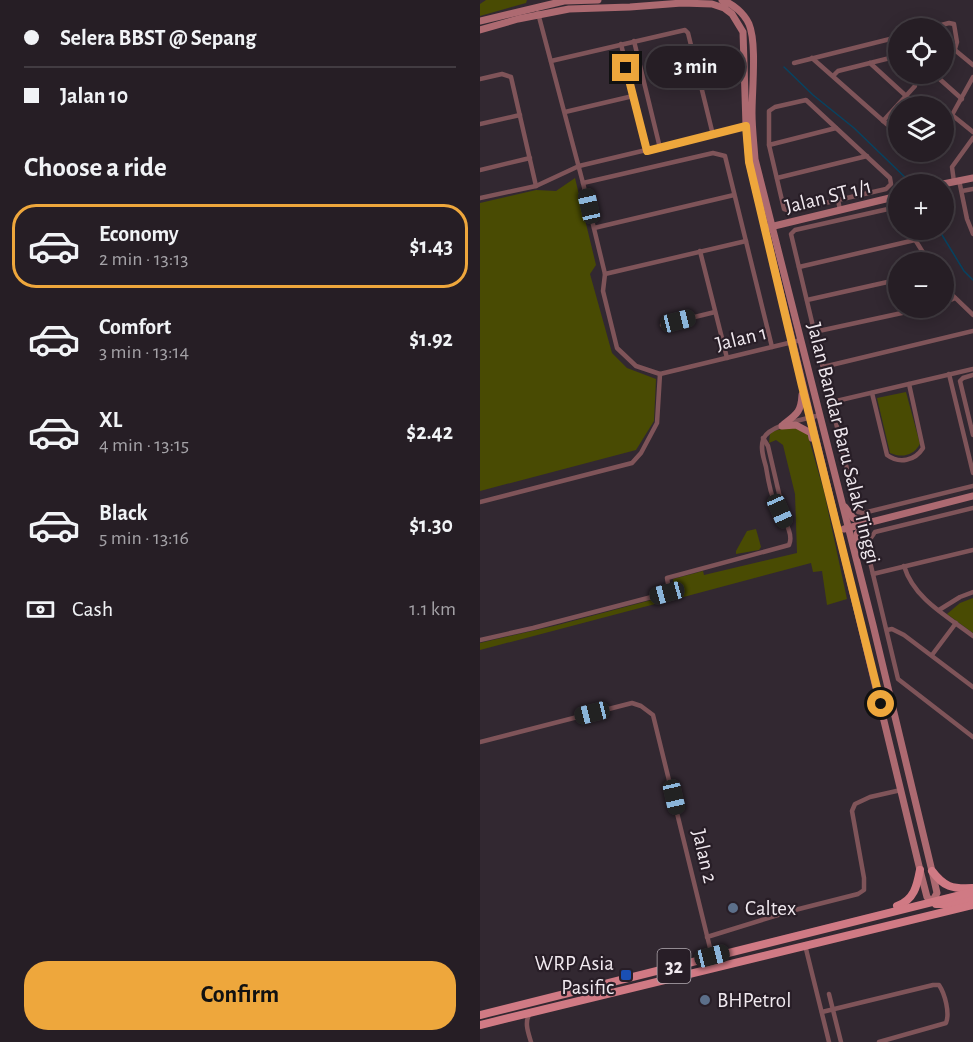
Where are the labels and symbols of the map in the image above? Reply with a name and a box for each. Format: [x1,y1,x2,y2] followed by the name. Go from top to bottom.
[647,47,746,89] callout: 3 min
[612,54,639,81] route end
[783,176,874,217] street label: Jalan ST 1/1
[576,186,602,226] car
[658,308,698,334] car
[803,320,884,566] street label: Jalan Bandar Baru Salak Tinggi
[713,322,769,355] street label: Jalan 1
[764,491,796,531] car
[647,580,687,606] car
[867,690,894,717] route start
[572,700,612,726] car
[661,777,687,817] car
[688,827,721,885] street label: Jalan 2
[745,898,796,919] place label: Caltex
[726,901,740,915] marker: Caltex
[692,943,732,969] car
[658,949,690,983] road number: 32
[535,953,614,998] place label: WRP Asia Pasific
[619,968,633,982] marker: WRP Asia Pasific
[717,990,791,1011] place label: BHPetrol
[698,993,712,1007] marker: BHPetrol

